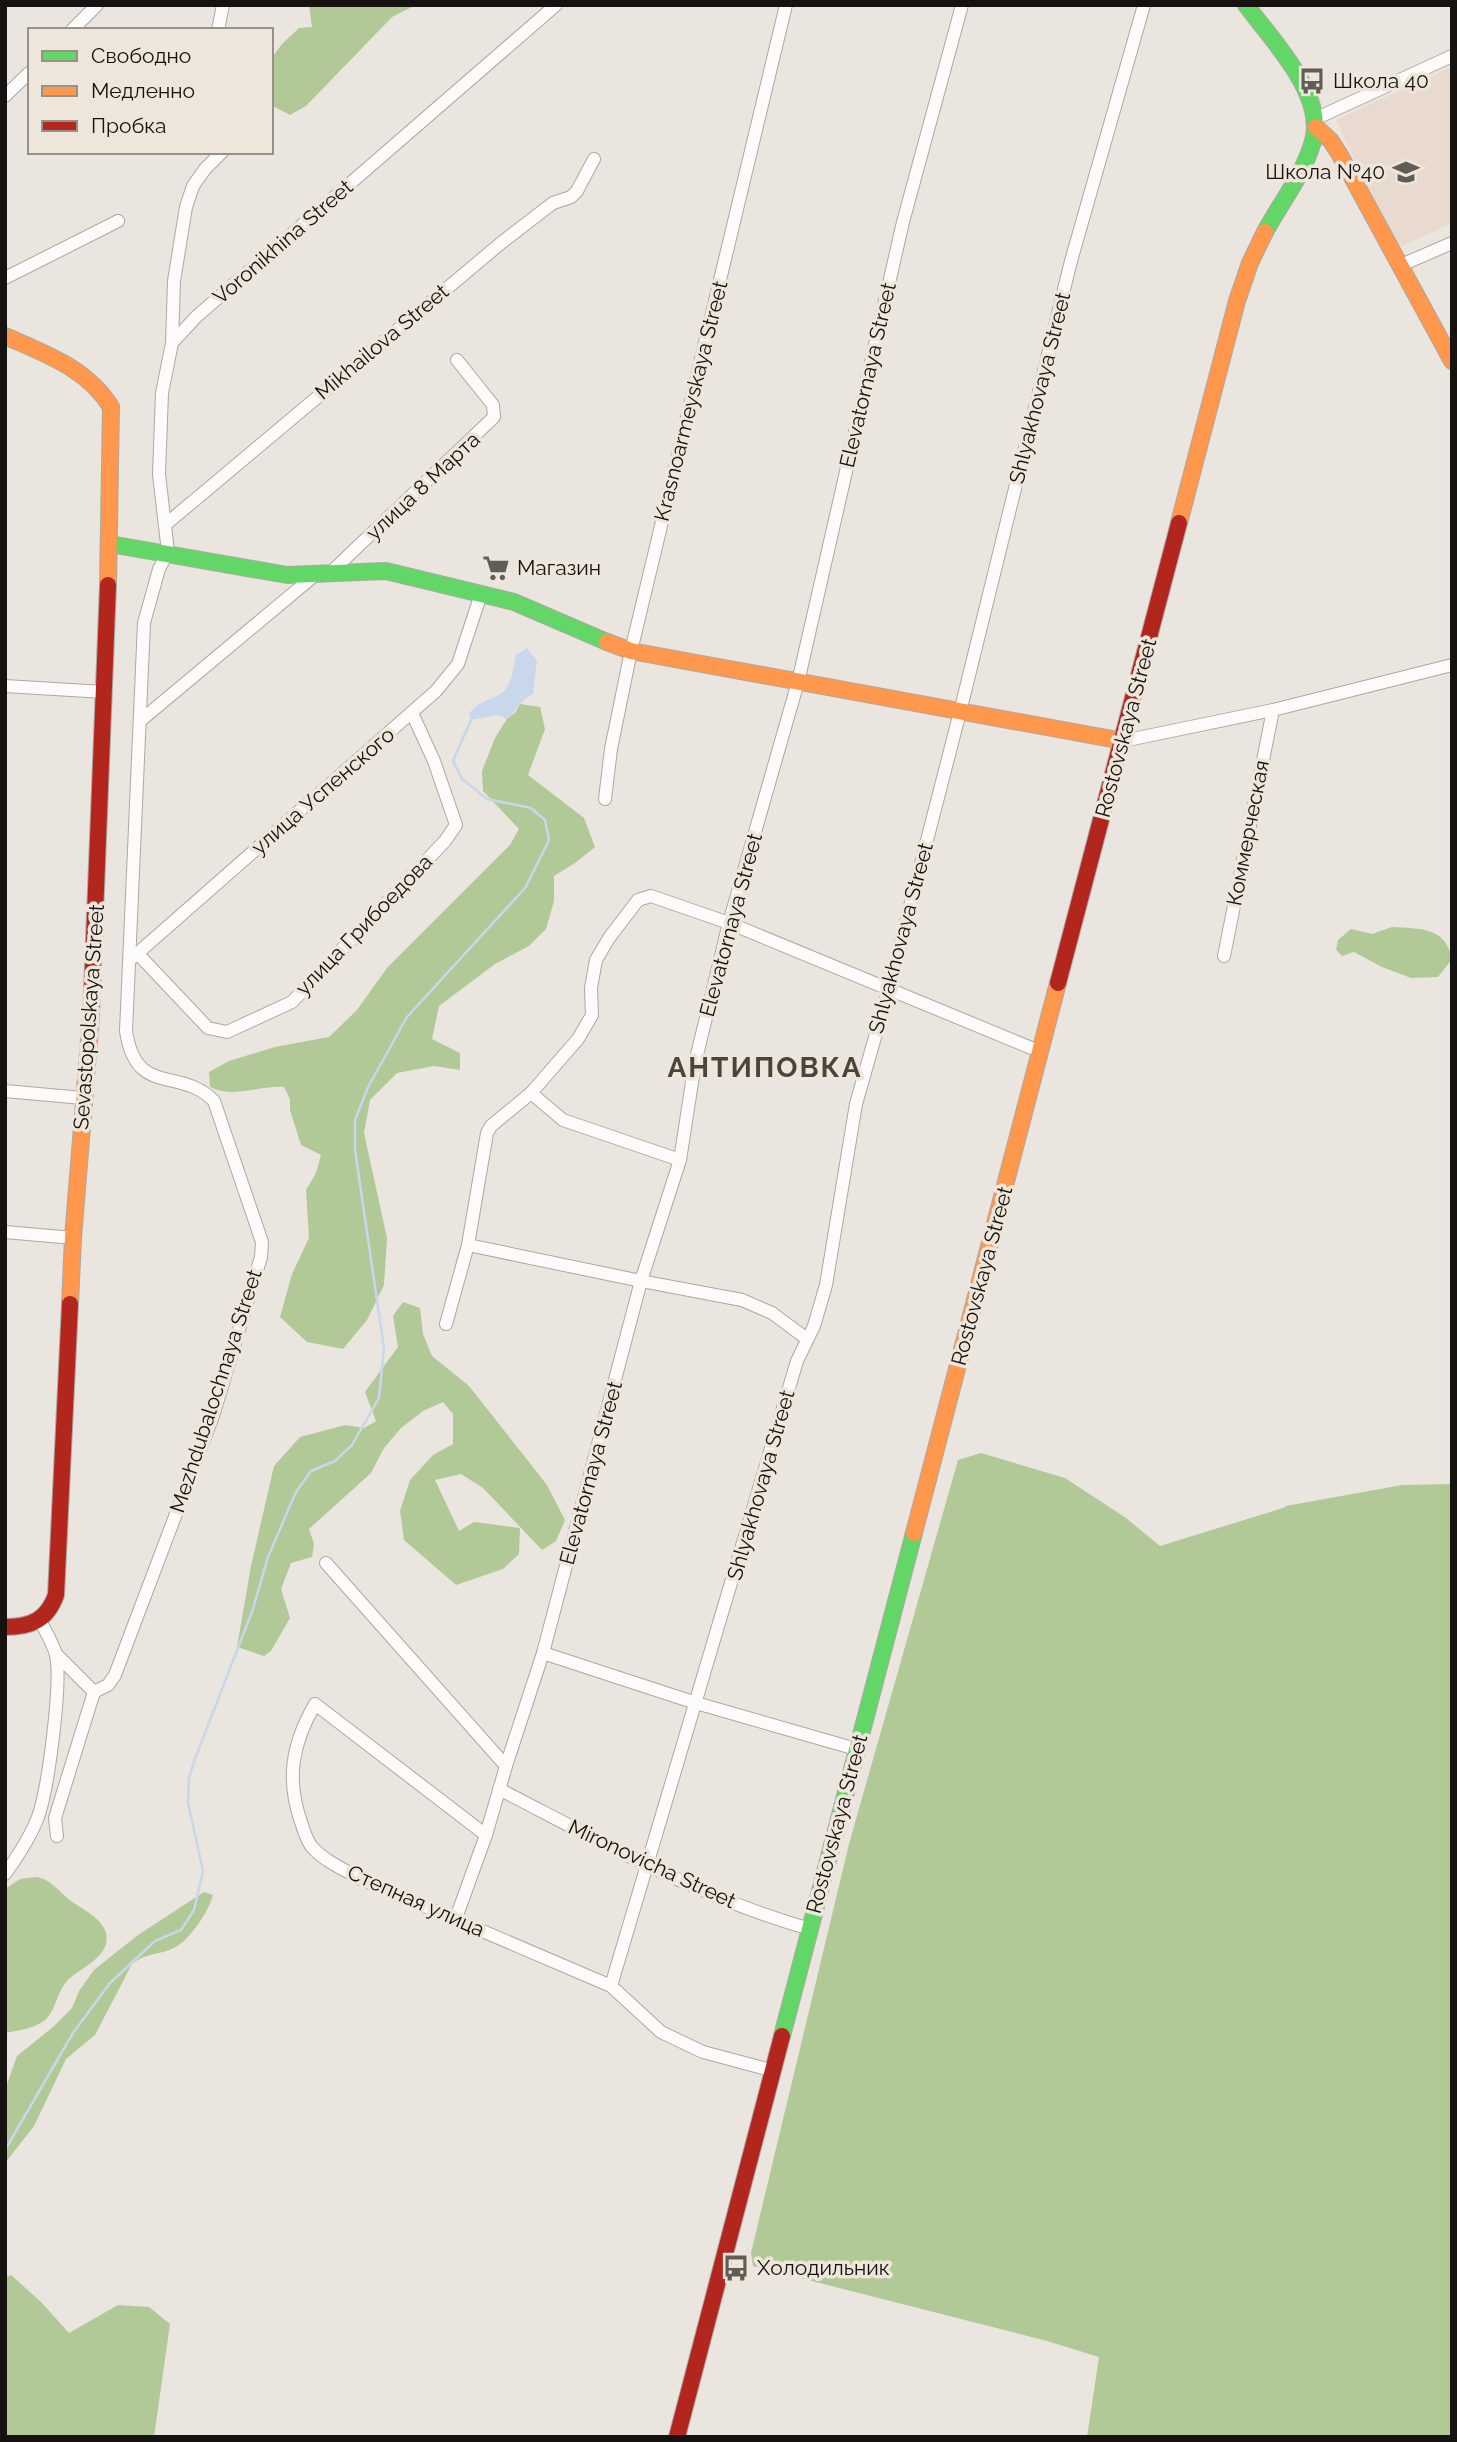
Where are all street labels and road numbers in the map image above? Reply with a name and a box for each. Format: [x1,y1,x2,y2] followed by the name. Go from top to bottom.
[208,174,358,309] street label: Voronikhina Street
[649,278,733,524] street label: Krasnoarmeyskaya Street
[310,279,453,405] street label: Mikhailova Street
[834,280,901,470] street label: Elevatornaya Street
[1004,290,1075,486] street label: Shlyakhovaya Street
[360,426,485,545] street label: улица 8 Марта
[1090,636,1161,820] street label: Rostovskaya Street
[246,722,399,859] street label: улица Успенского
[1221,758,1274,908] street label: Коммерческая
[694,830,767,1019] street label: Elevatornaya Street
[863,840,938,1036] street label: Shlyakhovaya Street
[290,849,437,1000] street label: улица Грибоедова
[68,903,109,1131] street label: Sevastopolskaya Street
[946,1184,1017,1368] street label: Rostovskaya Street
[164,1266,267,1516] street label: Mezhdubalochnaya Street
[554,1378,627,1567] street label: Elevatornaya Street
[721,1387,800,1583] street label: Shlyakhovaya Street
[801,1732,872,1916] street label: Rostovskaya Street
[565,1814,740,1913] street label: Mironovicha Street
[344,1859,489,1942] street label: Степная улица

